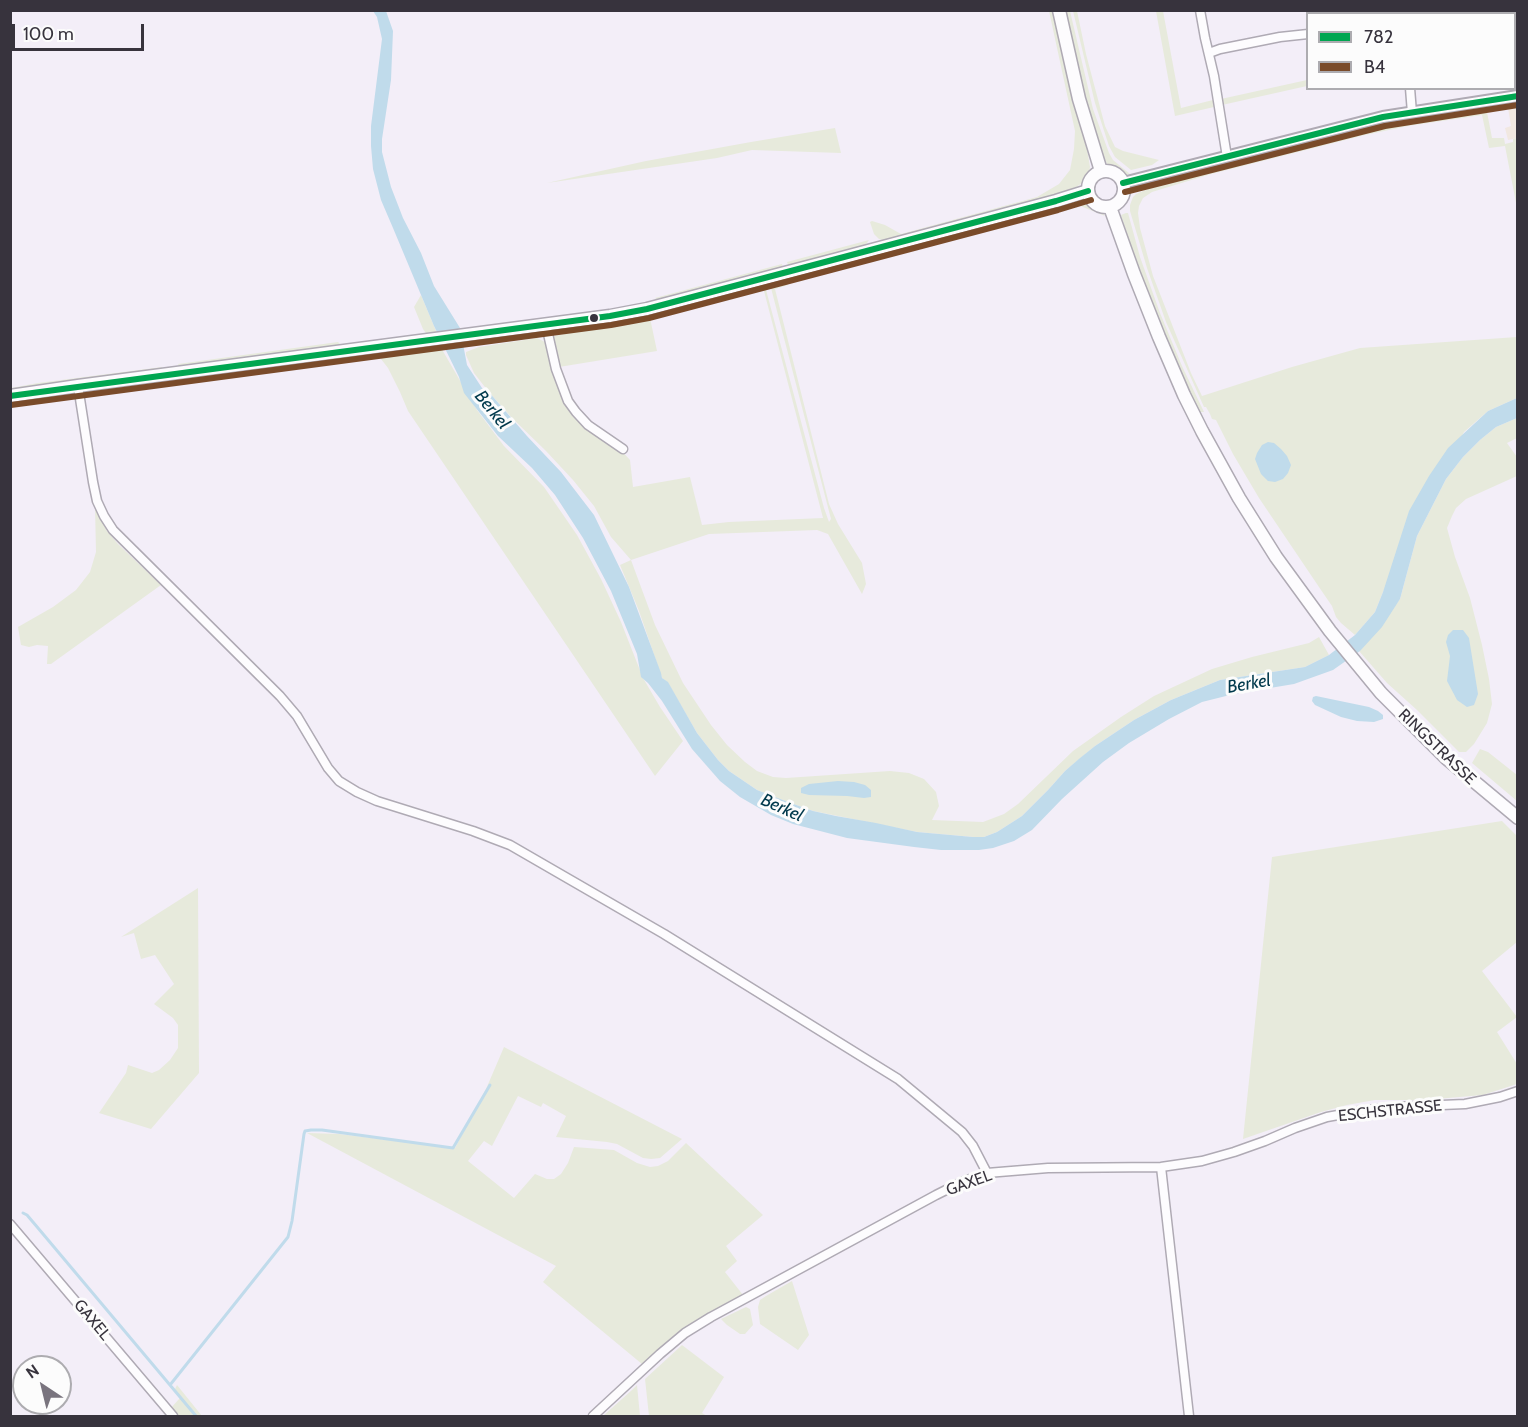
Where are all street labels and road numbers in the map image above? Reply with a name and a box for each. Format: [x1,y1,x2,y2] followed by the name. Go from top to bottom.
[1394,705,1480,789] street label: RINGSTRASSE
[1337,1096,1443,1126] street label: ESCHSTRASSE
[944,1166,994,1200] street label: GAXEL
[70,1296,114,1344] street label: GAXEL

